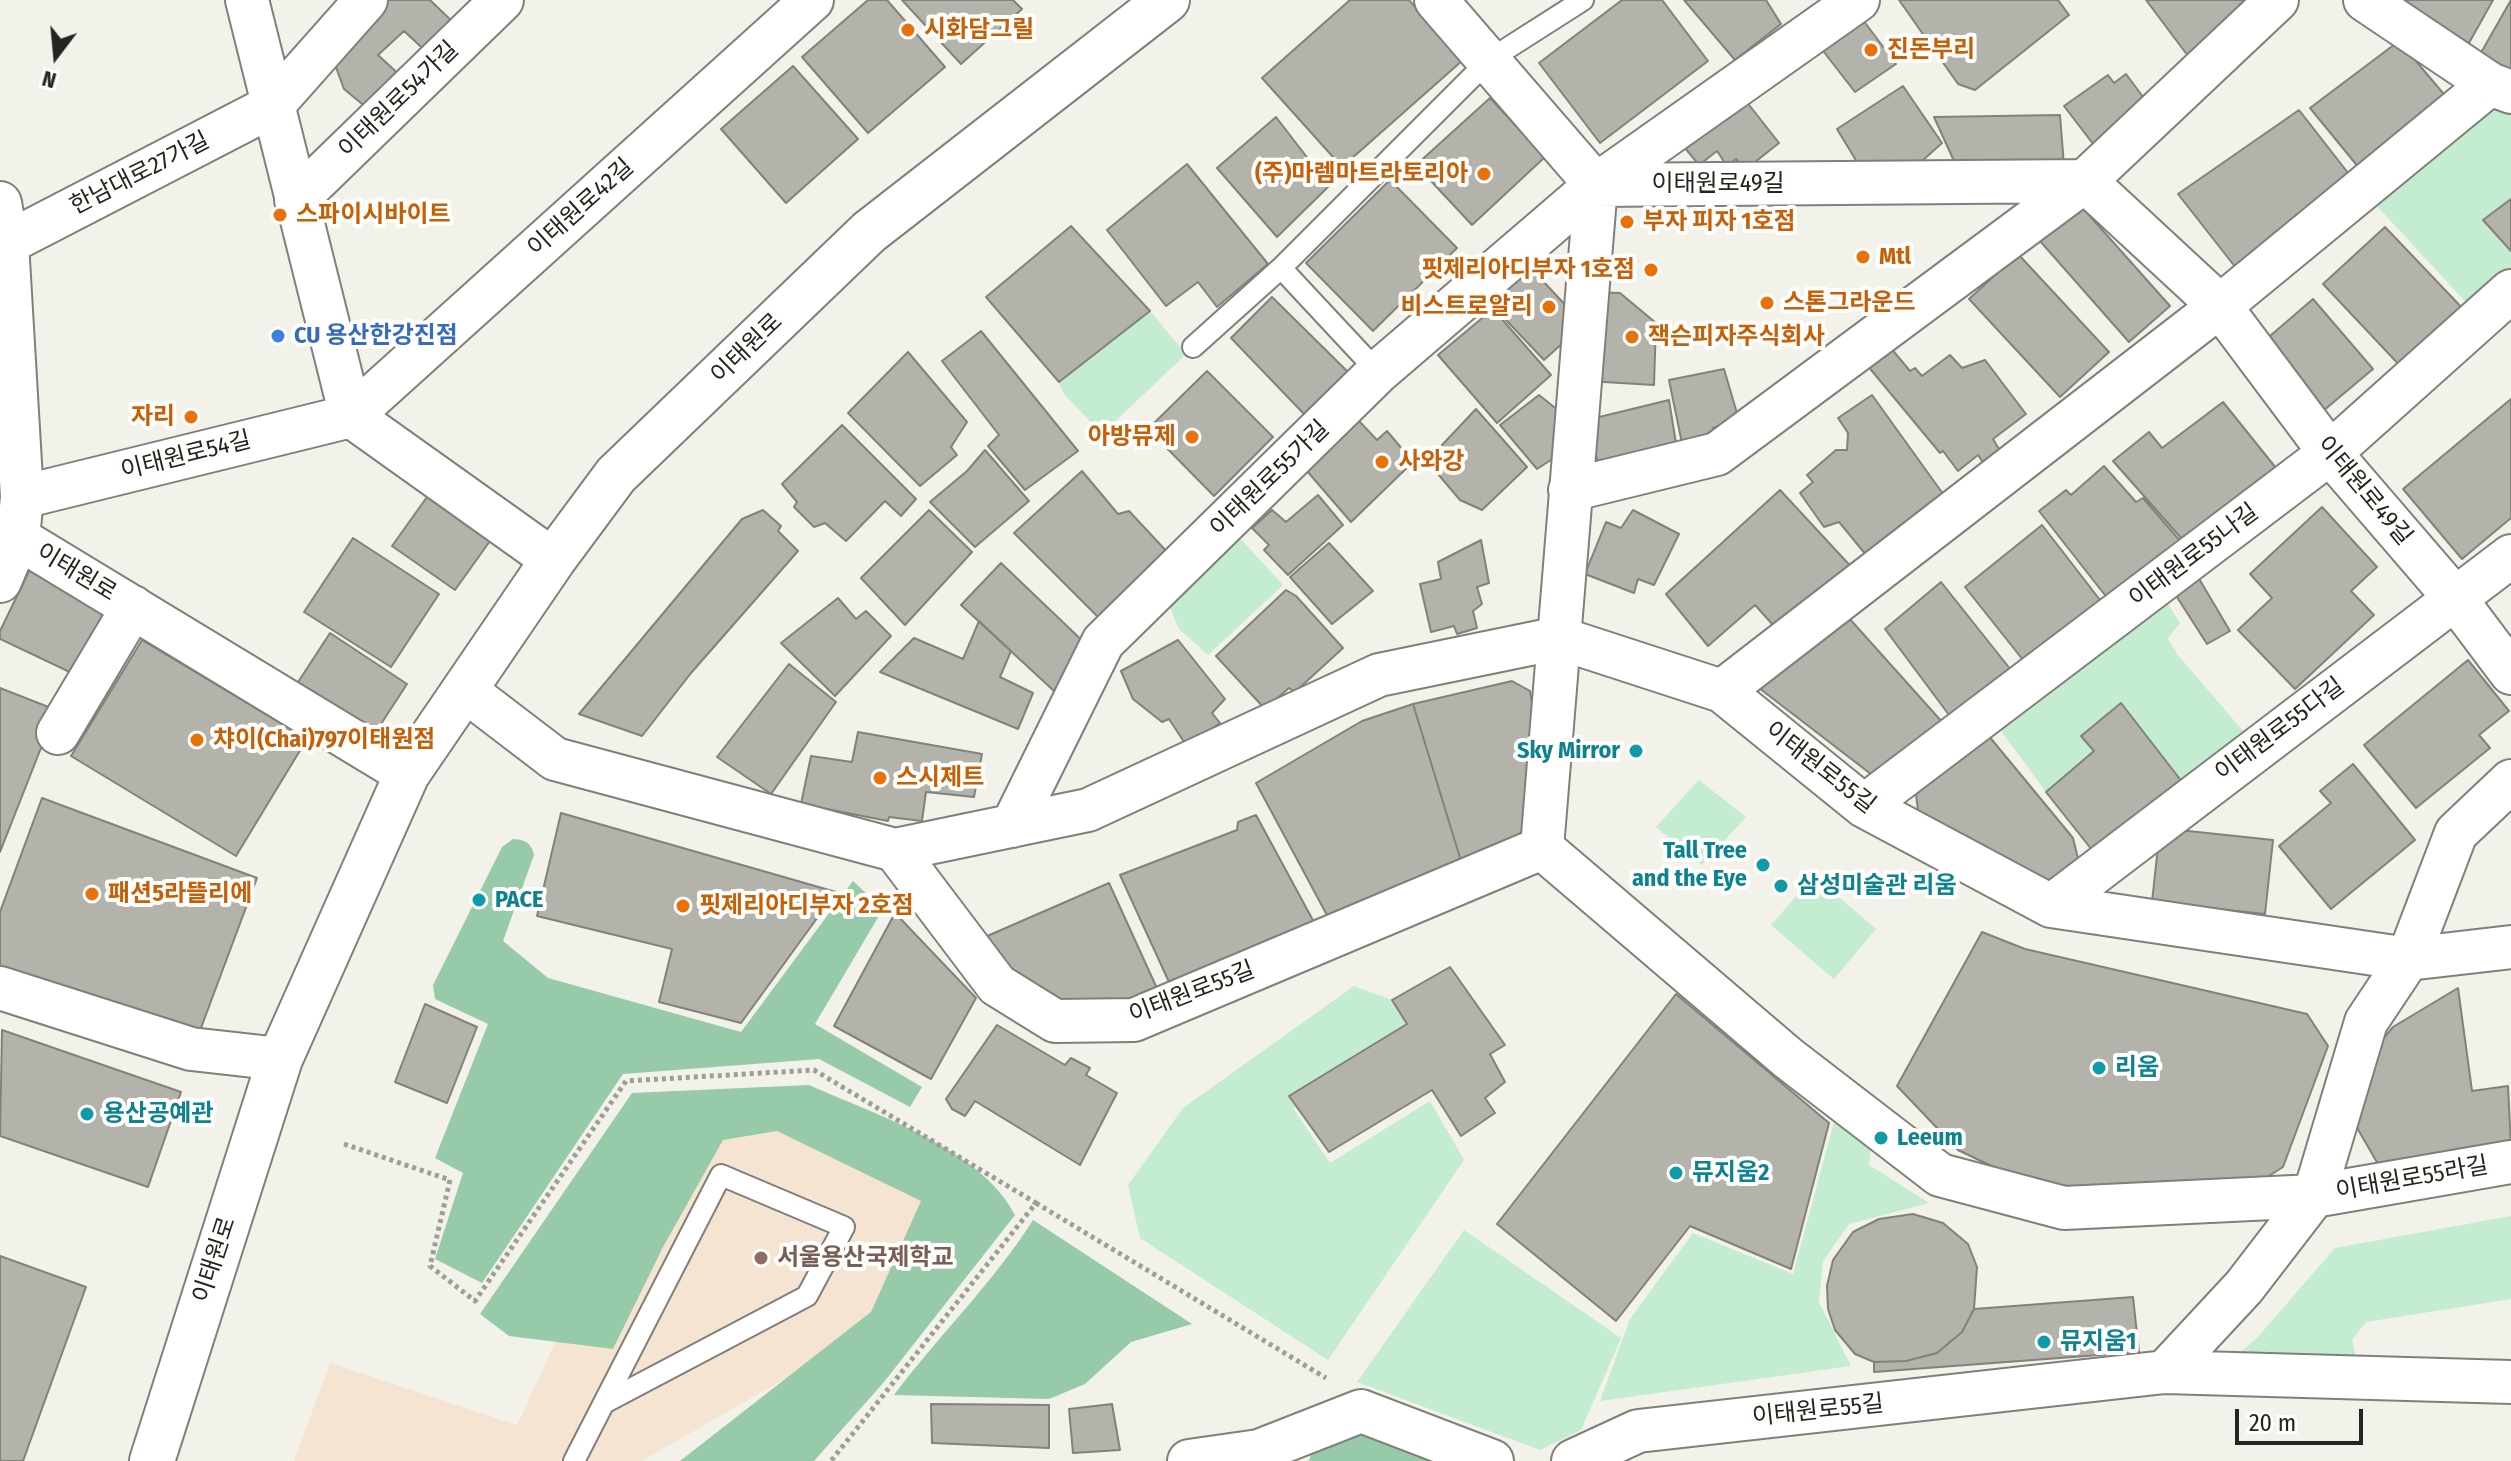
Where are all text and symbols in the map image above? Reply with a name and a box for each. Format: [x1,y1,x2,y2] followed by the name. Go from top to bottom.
[16,16,96,96] north arrow
[924,16,1034,44] place label: 시화담그릴
[899,21,917,39] marker: 시화담그릴
[333,36,465,164] street label: 이태원로54가길
[1887,36,1975,64] place label: 진돈부리
[1862,41,1880,59] marker: 진돈부리
[39,65,59,94] text: N
[65,127,215,221] street label: 한남대로27가길
[522,153,640,263] street label: 이태원로42길
[1255,160,1468,188] place label: (주)마렘마트라토리아
[1475,165,1493,183] marker: (주)마렘마트라토리아
[1651,170,1785,198] street label: 이태원로49길
[296,201,451,229] place label: 스파이시바이트
[271,206,289,224] marker: 스파이시바이트
[1643,208,1796,236] place label: 부자 피자 1호점
[1618,213,1636,231] marker: 부자 피자 1호점
[1879,243,1911,271] place label: Mtl
[1854,248,1872,266] marker: Mtl
[1421,256,1635,284] place label: 핏제리아디부자 1호점
[1642,261,1660,279] marker: 핏제리아디부자 1호점
[1783,289,1915,317] place label: 스톤그라운드
[1401,293,1533,321] place label: 비스트로알리
[1758,294,1776,312] marker: 스톤그라운드
[1540,298,1558,316] marker: 비스트로알리
[705,308,789,390] street label: 이태원로
[294,322,458,350] place label: CU 용산한강진점
[1648,323,1825,351] place label: 잭슨피자주식회사
[269,327,287,345] marker: CU 용산한강진점
[1623,328,1641,346] marker: 잭슨피자주식회사
[131,403,175,431] place label: 자리
[182,408,200,426] marker: 자리
[1204,415,1336,543] street label: 이태원로55가길
[1088,423,1176,451] place label: 아방뮤제
[118,426,254,486] street label: 이태원로54길
[1183,428,1201,446] marker: 아방뮤제
[2310,431,2418,551] street label: 이태원로49길
[1398,448,1464,476] place label: 사와강
[1373,453,1391,471] marker: 사와강
[2124,498,2264,614] street label: 이태원로55나길
[31,538,121,608] street label: 이태원로
[2210,672,2350,788] street label: 이태원로55다길
[1759,716,1881,820] street label: 이태원로55길
[213,726,435,754] place label: 챠이(Chai)797이태원점
[188,731,206,749] marker: 챠이(Chai)797이태원점
[1517,737,1620,765] place label: Sky Mirror
[1627,742,1645,760] marker: Sky Mirror
[896,764,984,792] place label: 스시제트
[871,769,889,787] marker: 스시제트
[1632,837,1747,893] place label: Tall Tree and the Eye
[1754,856,1772,874] marker: Tall Tree and the Eye
[1797,872,1957,900] place label: 삼성미술관 리움
[1772,877,1790,895] marker: 삼성미술관 리움
[108,880,252,908] place label: 패션5라뜰리에
[83,885,101,903] marker: 패션5라뜰리에
[495,886,543,914] place label: PACE
[470,891,488,909] marker: PACE
[699,892,914,920] place label: 핏제리아디부자 2호점
[674,897,692,915] marker: 핏제리아디부자 2호점
[1125,956,1259,1030] street label: 이태원로55길
[2115,1054,2159,1082] place label: 리움
[2090,1059,2108,1077] marker: 리움
[103,1100,213,1128] place label: 용산공예관
[78,1105,96,1123] marker: 용산공예관
[1897,1124,1963,1152] place label: Leeum
[1872,1129,1890,1147] marker: Leeum
[2333,1151,2491,1207] street label: 이태원로55라길
[1692,1159,1769,1187] place label: 뮤지움2
[1667,1164,1685,1182] marker: 뮤지움2
[188,1214,242,1306] street label: 이태원로
[777,1244,954,1272] place label: 서울용산국제학교
[752,1249,770,1267] marker: 서울용산국제학교
[2060,1328,2136,1356] place label: 뮤지움1
[2035,1333,2053,1351] marker: 뮤지움1
[1751,1390,1885,1432] street label: 이태원로55길
[2239,1393,2367,1443] scale bar
[2249,1409,2296,1437] text: 20 m

